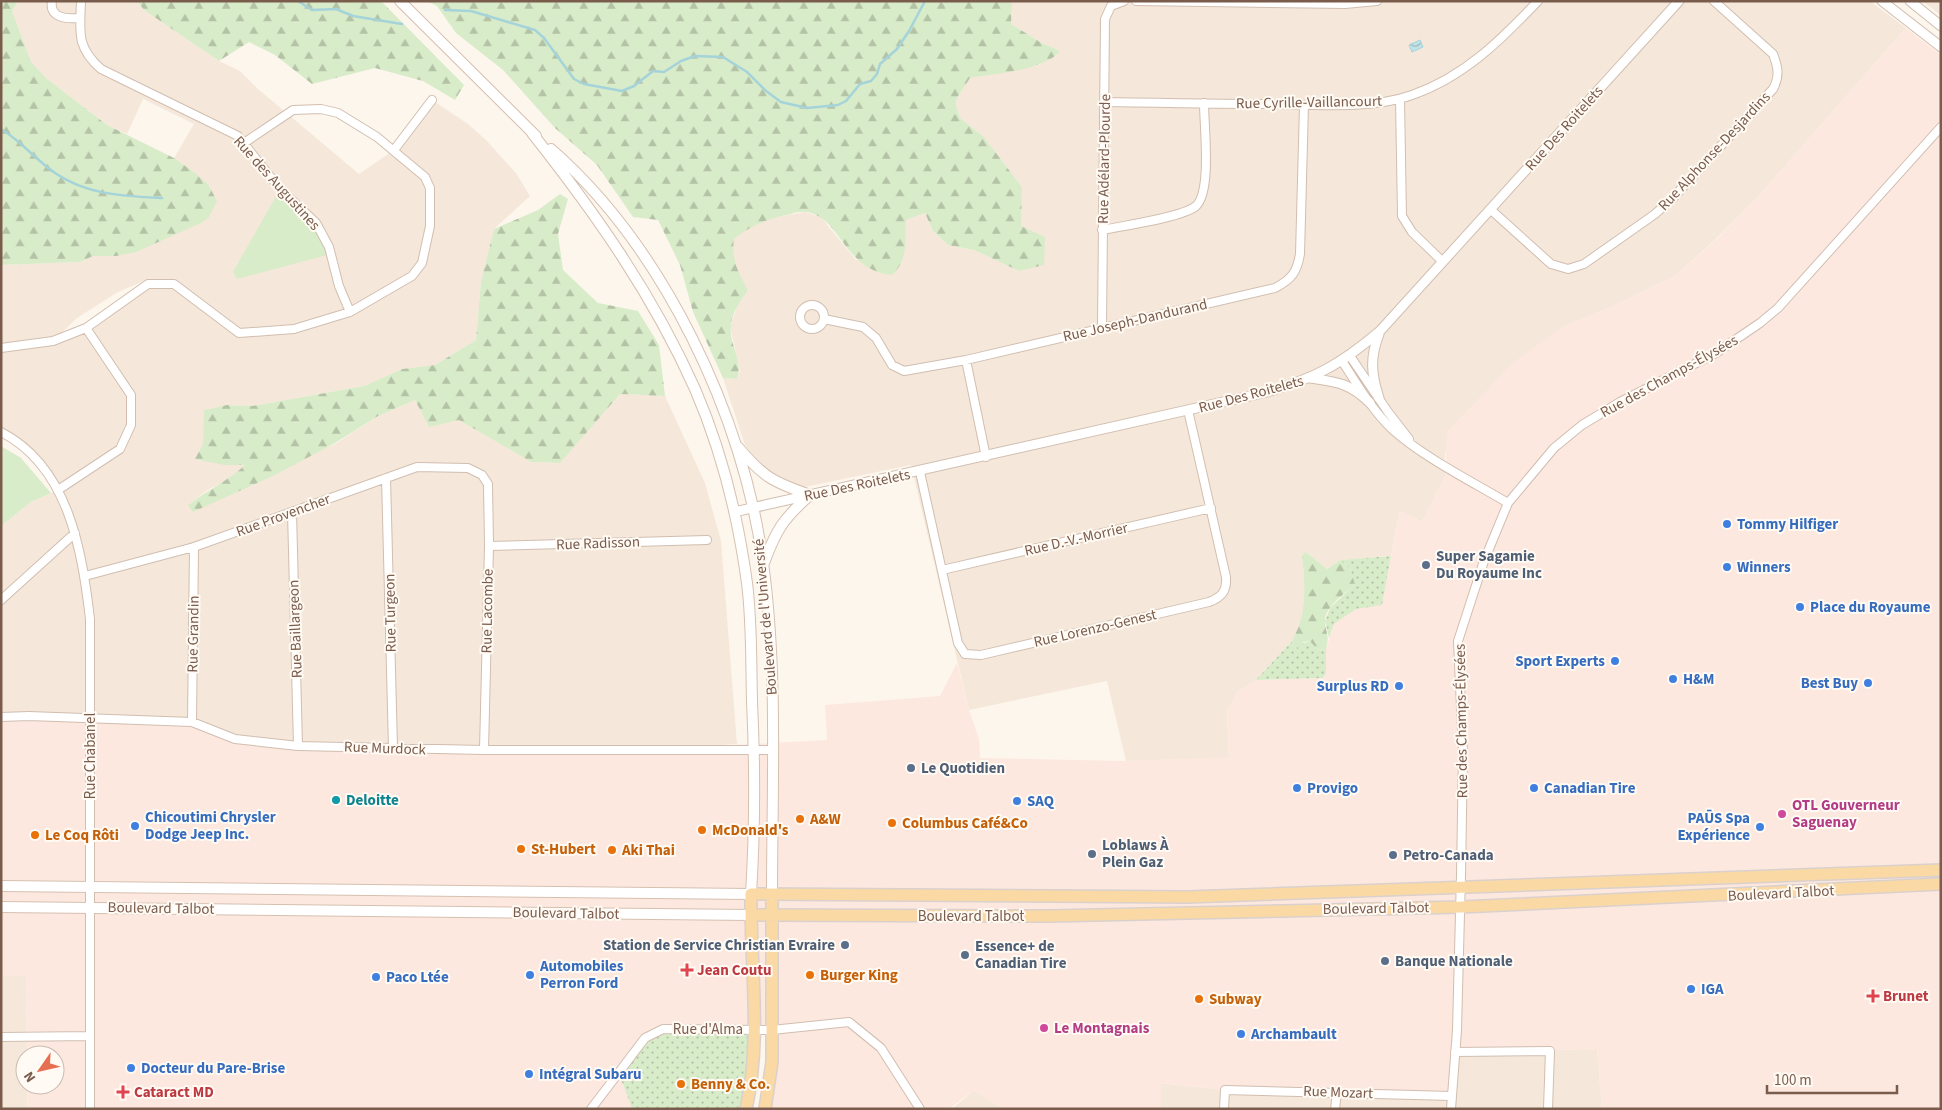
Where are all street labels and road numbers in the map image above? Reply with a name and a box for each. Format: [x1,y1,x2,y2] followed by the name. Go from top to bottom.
[1520,81,1608,175] street label: Rue Des Roitelets
[1653,87,1775,216] street label: Rue Alphonse-Desjardins
[1236,91,1382,114] street label: Rue Cyrille-Vaillancourt
[1093,94,1116,224] street label: Rue Adélard-Plourde
[228,131,325,235] street label: Rue des Augustines
[1061,294,1209,347] street label: Rue Joseph-Dandurand
[1597,330,1742,423] street label: Rue des Champs-Élysées
[1196,370,1306,419] street label: Rue Des Roitelets
[802,464,912,507] street label: Rue Des Roitelets
[233,488,334,542] street label: Rue Provencher
[1022,517,1131,562] street label: Rue D.-V.-Morrier
[556,532,640,555] street label: Rue Radisson
[748,538,783,696] street label: Boulevard de l'Université
[476,568,499,654] street label: Rue Lacombe
[379,573,402,653] street label: Rue Turgeon
[283,579,308,679] street label: Rue Baillargeon
[182,595,205,673] street label: Rue Grandin
[1032,604,1159,653] street label: Rue Lorenzo-Genest
[1450,644,1473,798] street label: Rue des Champs-Élysées
[80,713,101,799] street label: Rue Chabanel
[344,737,427,760] street label: Rue Murdock
[1727,880,1835,907] street label: Boulevard Talbot
[107,897,215,920] street label: Boulevard Talbot
[1322,897,1430,920] street label: Boulevard Talbot
[512,902,620,925] street label: Boulevard Talbot
[918,906,1024,927] street label: Boulevard Talbot
[673,1019,743,1040] street label: Rue d'Alma
[1303,1081,1373,1104] street label: Rue Mozart

